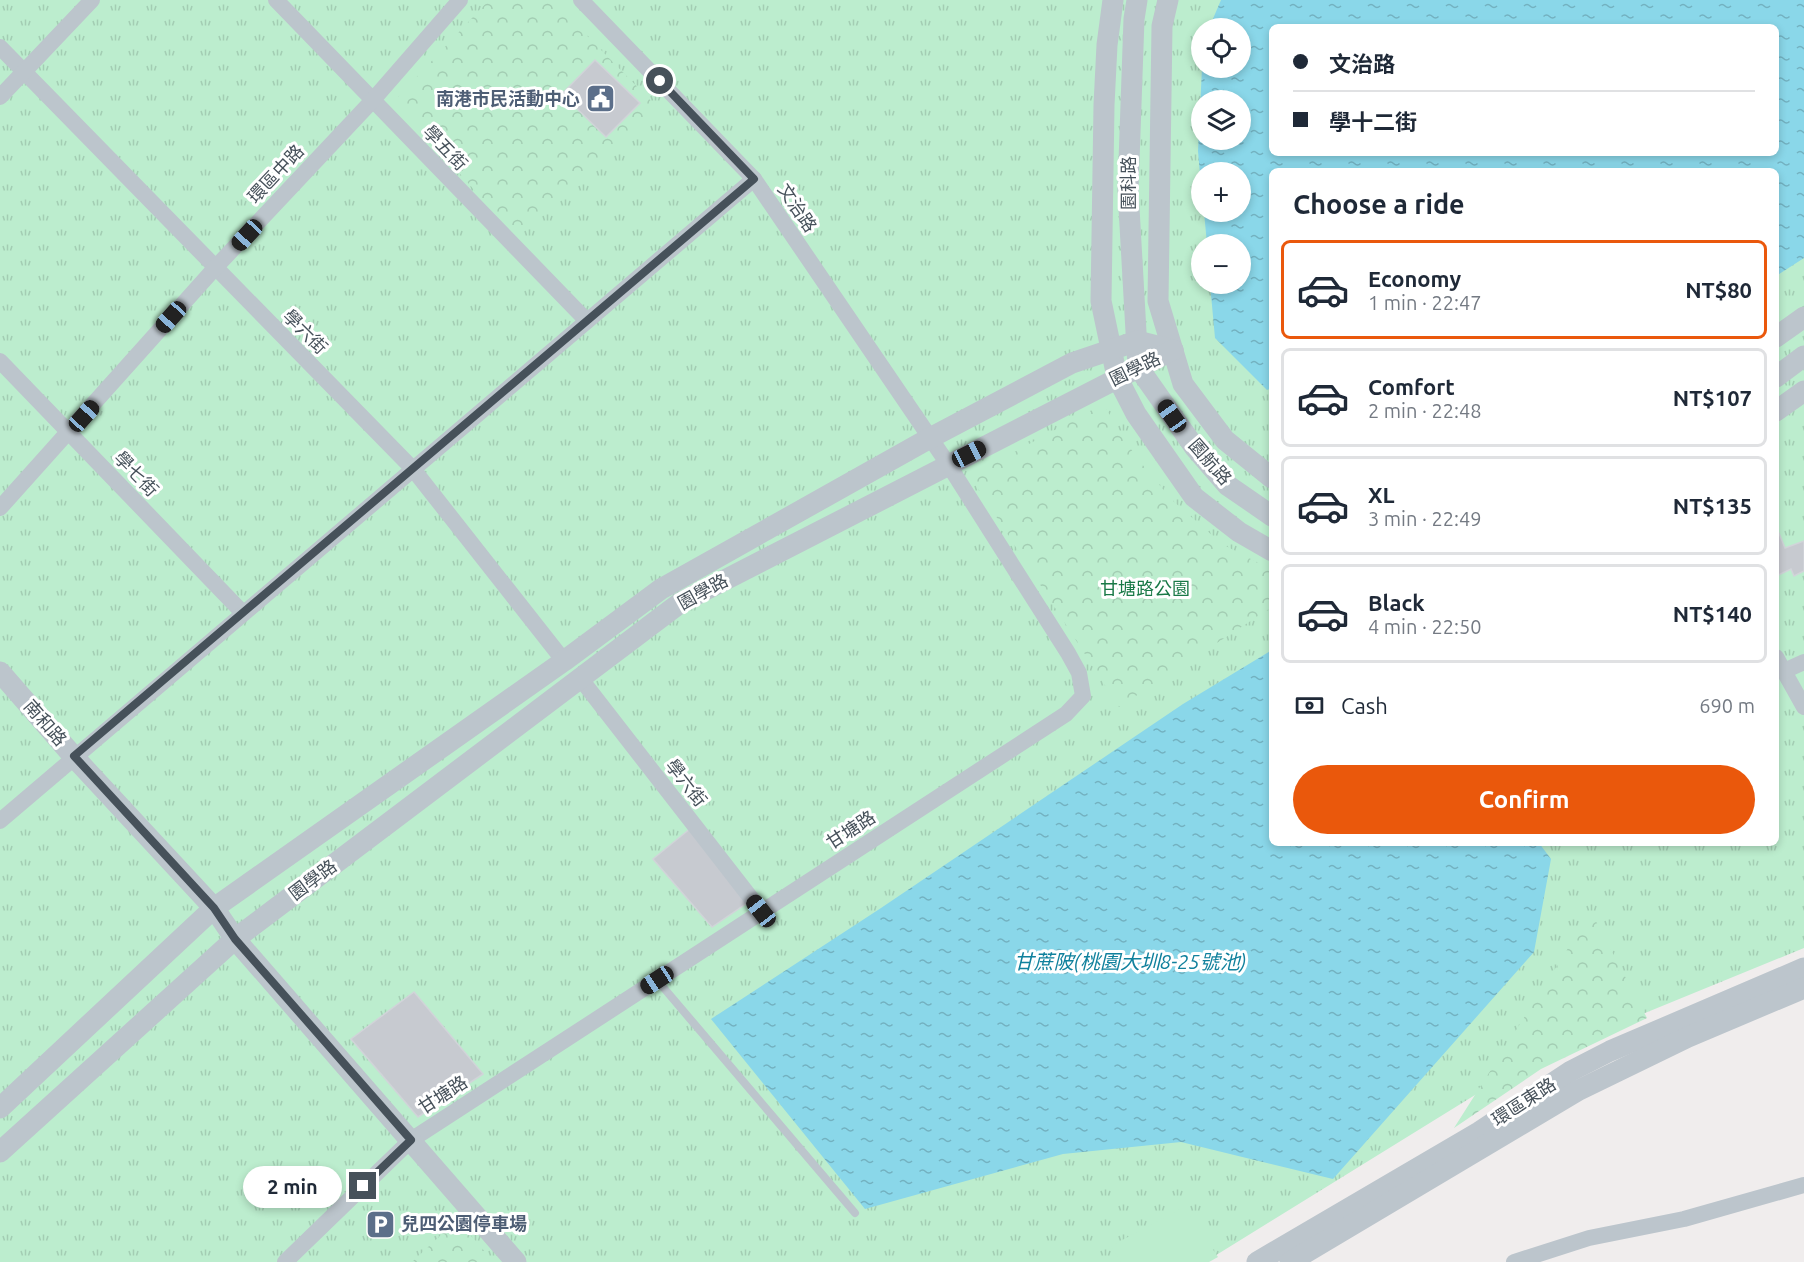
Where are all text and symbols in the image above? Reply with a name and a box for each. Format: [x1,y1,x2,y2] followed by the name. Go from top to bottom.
[1191,18,1251,294] map controls
[1191,18,1251,78] button: locate
[1329,51,1395,76] text: 文治路
[646,67,673,94] route start
[585,83,617,115] public building icon: 南港市民活動中心
[436,88,580,108] place label: 南港市民活動中心
[1191,90,1251,150] button: layers
[1329,109,1417,134] text: 學十二街
[420,121,472,174] street label: 學五街
[243,140,307,206] street label: 環區中路
[1118,156,1138,210] street label: 園科路
[1191,162,1251,222] button: +
[774,179,821,235] street label: 文治路
[1293,189,1465,219] text: Choose a ride
[228,216,266,254] car
[1191,234,1251,294] button: −
[1296,263,1350,317] icon: car
[1368,266,1461,291] text: Economy
[1685,277,1752,302] text: NT$80
[1368,291,1482,314] text: 1 min · 22:47
[152,298,190,336] car
[280,305,332,357] street label: 學六街
[1106,347,1163,389] street label: 園學路
[1296,371,1350,425] icon: car
[1368,374,1455,399] text: Comfort
[1673,385,1752,410] text: NT$107
[1154,396,1190,436] car
[65,397,103,435] car
[1368,399,1482,422] text: 2 min · 22:48
[1185,434,1236,488] street label: 園航路
[949,438,989,470] car
[111,447,163,500] street label: 學七街
[1296,479,1350,533] icon: car
[1368,482,1395,507] text: XL
[1673,493,1752,518] text: NT$135
[1368,507,1482,530] text: 3 min · 22:49
[674,569,731,613] street label: 園學路
[1100,578,1190,598] park label: 甘塘路公園
[1296,587,1350,641] icon: car
[1368,590,1425,615] text: Black
[1673,601,1752,626] text: NT$140
[1368,615,1482,638] text: 4 min · 22:50
[1293,689,1326,722] icon: cash
[1341,693,1388,718] text: Cash
[1699,694,1755,717] text: 690 m
[20,695,71,749] street label: 南和路
[662,755,711,810] street label: 學六街
[1293,765,1755,834] button: Confirm
[822,806,879,852] street label: 甘塘路
[285,855,340,903] street label: 園學路
[743,891,779,931] car
[1014,950,1246,973] water label: 甘蔗陂(桃園大圳8-25號池)
[637,963,677,997] car
[414,1071,471,1117] street label: 甘塘路
[1488,1073,1559,1129] street label: 環區東路
[243,1165,342,1207] callout: 2 min
[349,1172,376,1199] route end
[267,1175,318,1198] text: 2 min
[364,1208,396,1240] parking icon: 兒四公園停車場
[401,1213,527,1233] place label: 兒四公園停車場

